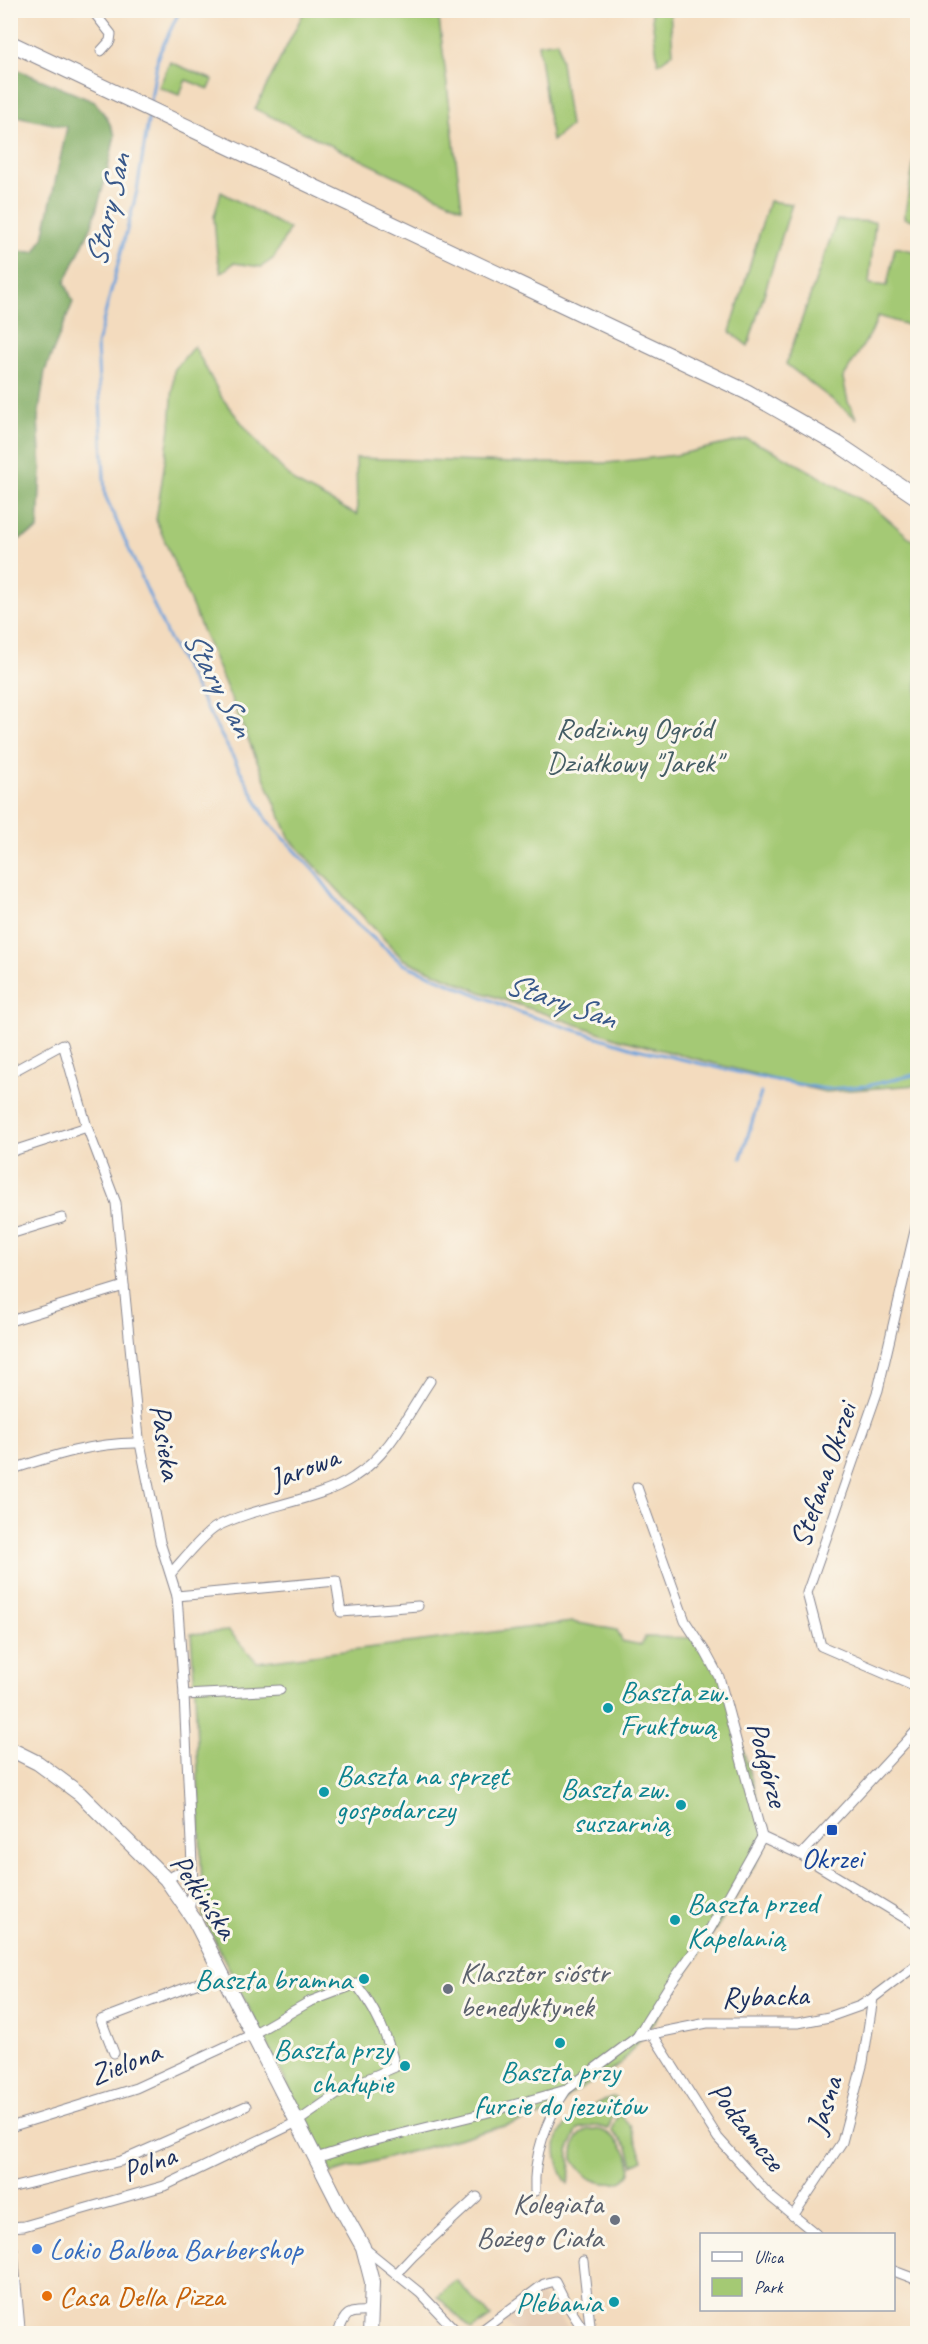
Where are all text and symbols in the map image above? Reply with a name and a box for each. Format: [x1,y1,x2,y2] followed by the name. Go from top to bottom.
[75,148,141,270] water label: Stary San
[174,623,265,745] water label: Stary San
[547,709,727,781] park label: Rodzinny Ogród Działkowy "Jarek"
[500,963,624,1039] water label: Stary San
[781,1394,867,1552] street label: Stefana Okrzei
[141,1402,191,1484] street label: Pasieka
[262,1437,347,1499] street label: Jarowa
[620,1672,729,1744] place label: Baszta zw. Fruktową
[601,1701,615,1715] marker: Baszta zw. Fruktową
[738,1717,798,1813] street label: Podgórze
[336,1756,511,1828] place label: Baszta na sprzęt gospodarczy
[560,1769,671,1841] place label: Baszta zw. suszarnią
[317,1785,331,1799] marker: Baszta na sprzęt gospodarczy
[674,1798,688,1812] marker: Baszta zw. suszarnią
[825,1823,839,1837] marker: Okrzei
[801,1839,866,1877] place label: Okrzei
[162,1846,247,1947] street label: Pełkińska
[687,1884,822,1956] place label: Baszta przed Kapelanią
[668,1913,682,1927] marker: Baszta przed Kapelanią
[460,1953,611,2025] place label: Klasztor sióstr benedyktynek
[195,1960,354,1998] place label: Baszta bramna
[357,1972,371,1986] marker: Baszta bramna
[721,1975,811,2017] street label: Rybacka
[441,1982,455,1996] marker: Klasztor sióstr benedyktynek
[274,2030,396,2102] place label: Baszta przy chałupie
[84,2031,168,2094] street label: Zielona
[553,2036,567,2050] marker: Baszta przy furcie do jezuitów
[474,2052,649,2124] place label: Baszta przy furcie do jezuitów
[398,2059,412,2073] marker: Baszta przy chałupie
[796,2070,852,2140] street label: Jasna
[700,2074,795,2180] street label: Podzamcze
[117,2135,183,2190] street label: Polna
[476,2184,605,2256] place label: Kolegiata Bożego Ciała
[608,2213,622,2227] marker: Kolegiata Bożego Ciała
[49,2230,304,2268] place label: Lokio Balboa Barbershop
[700,2233,895,2311] legend
[30,2242,44,2256] marker: Lokio Balboa Barbershop
[754,2246,785,2268] text: Ulica
[754,2276,784,2298] text: Park
[59,2277,227,2315] place label: Casa Della Pizza
[516,2283,604,2321] place label: Plebania
[40,2289,54,2303] marker: Casa Della Pizza
[607,2295,621,2309] marker: Plebania

